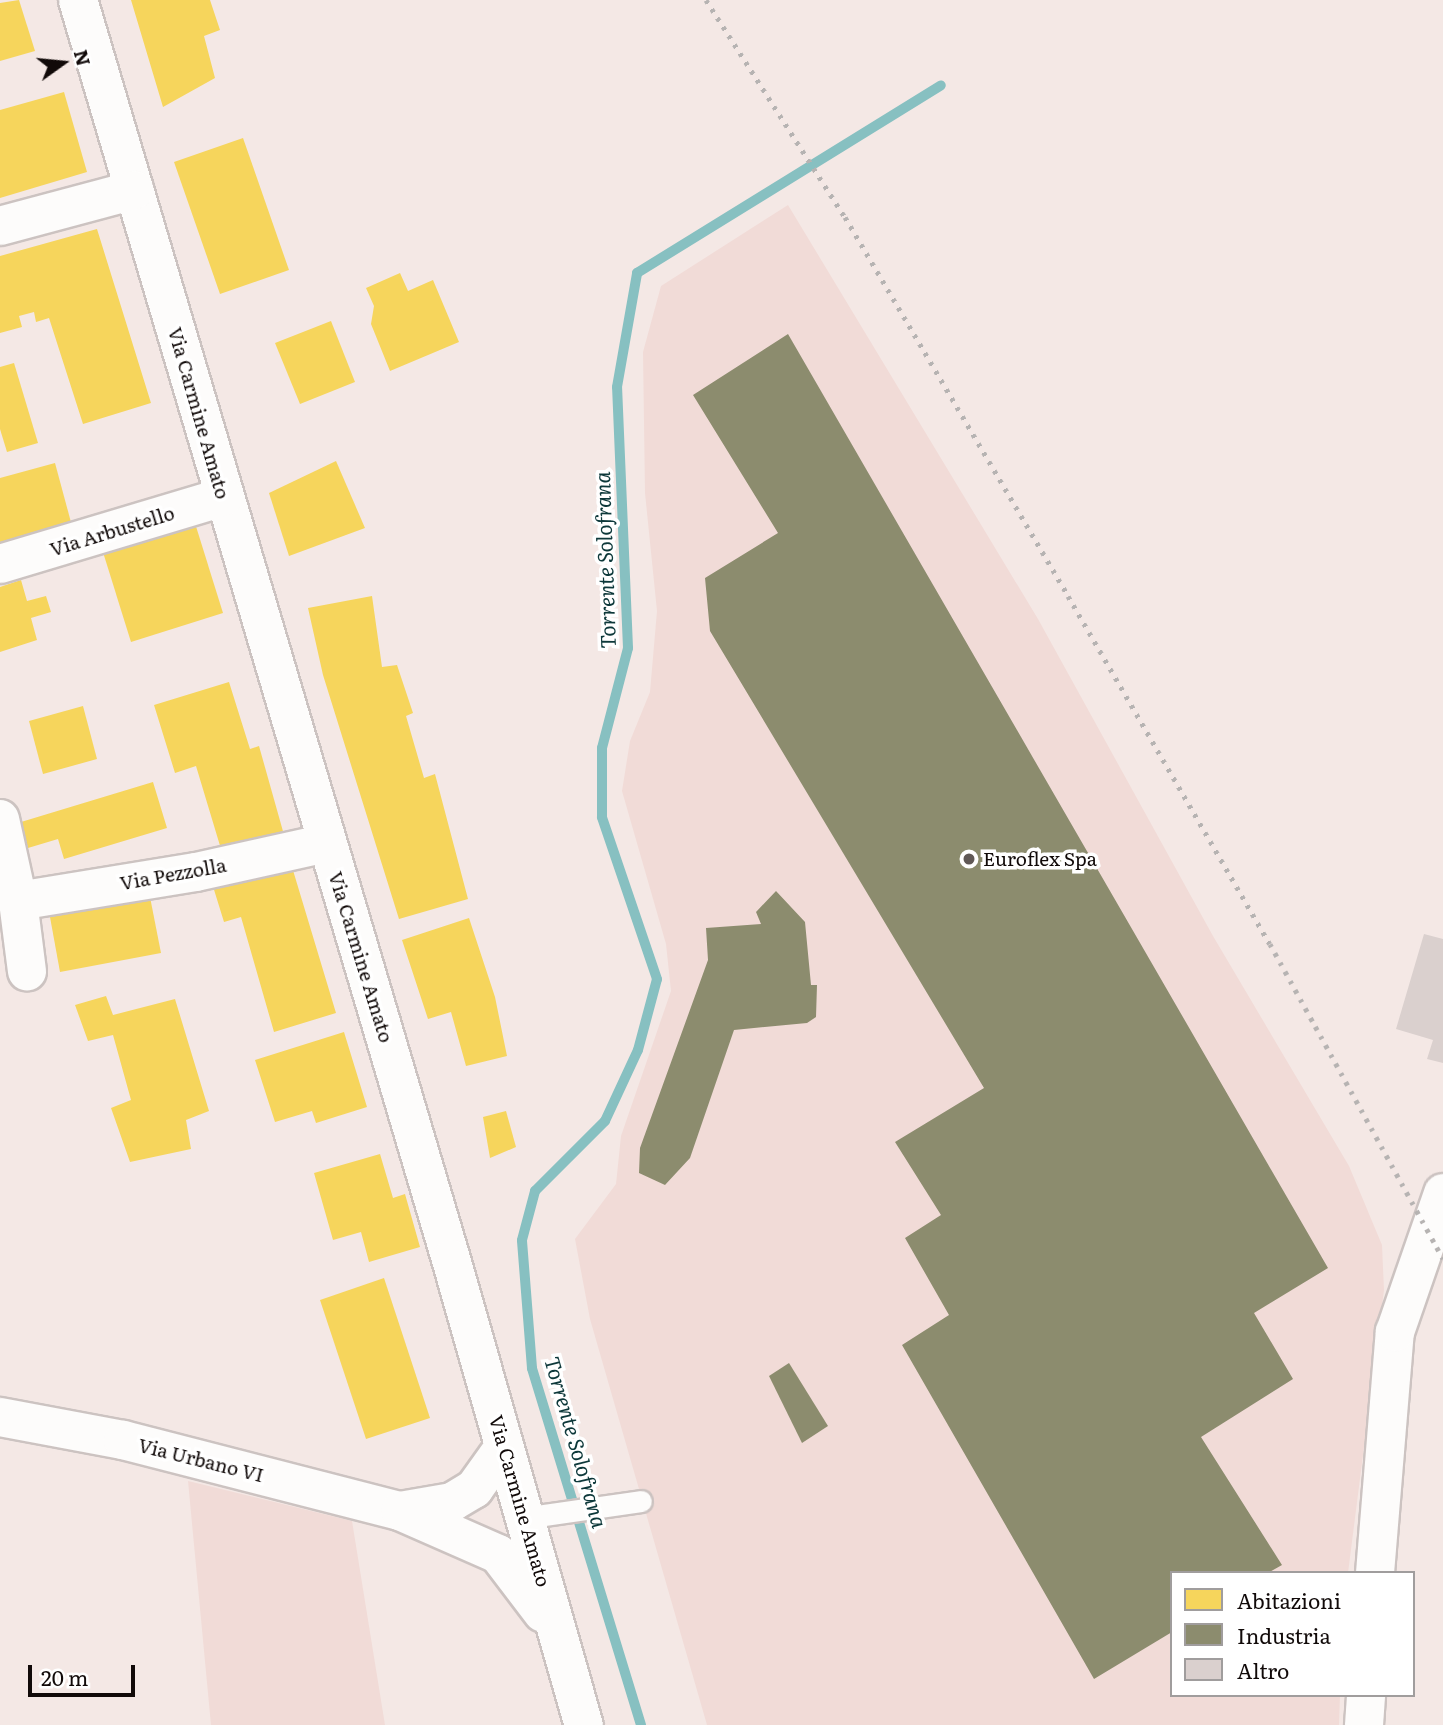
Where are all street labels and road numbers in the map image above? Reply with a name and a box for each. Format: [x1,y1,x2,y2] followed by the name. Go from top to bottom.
[164,325,234,501] street label: Via Carmine Amato
[47,501,177,561] street label: Via Arbustello
[118,853,228,895] street label: Via Pezzolla
[324,869,398,1045] street label: Via Carmine Amato
[485,1413,555,1589] street label: Via Carmine Amato
[136,1433,266,1487] street label: Via Urbano VI

